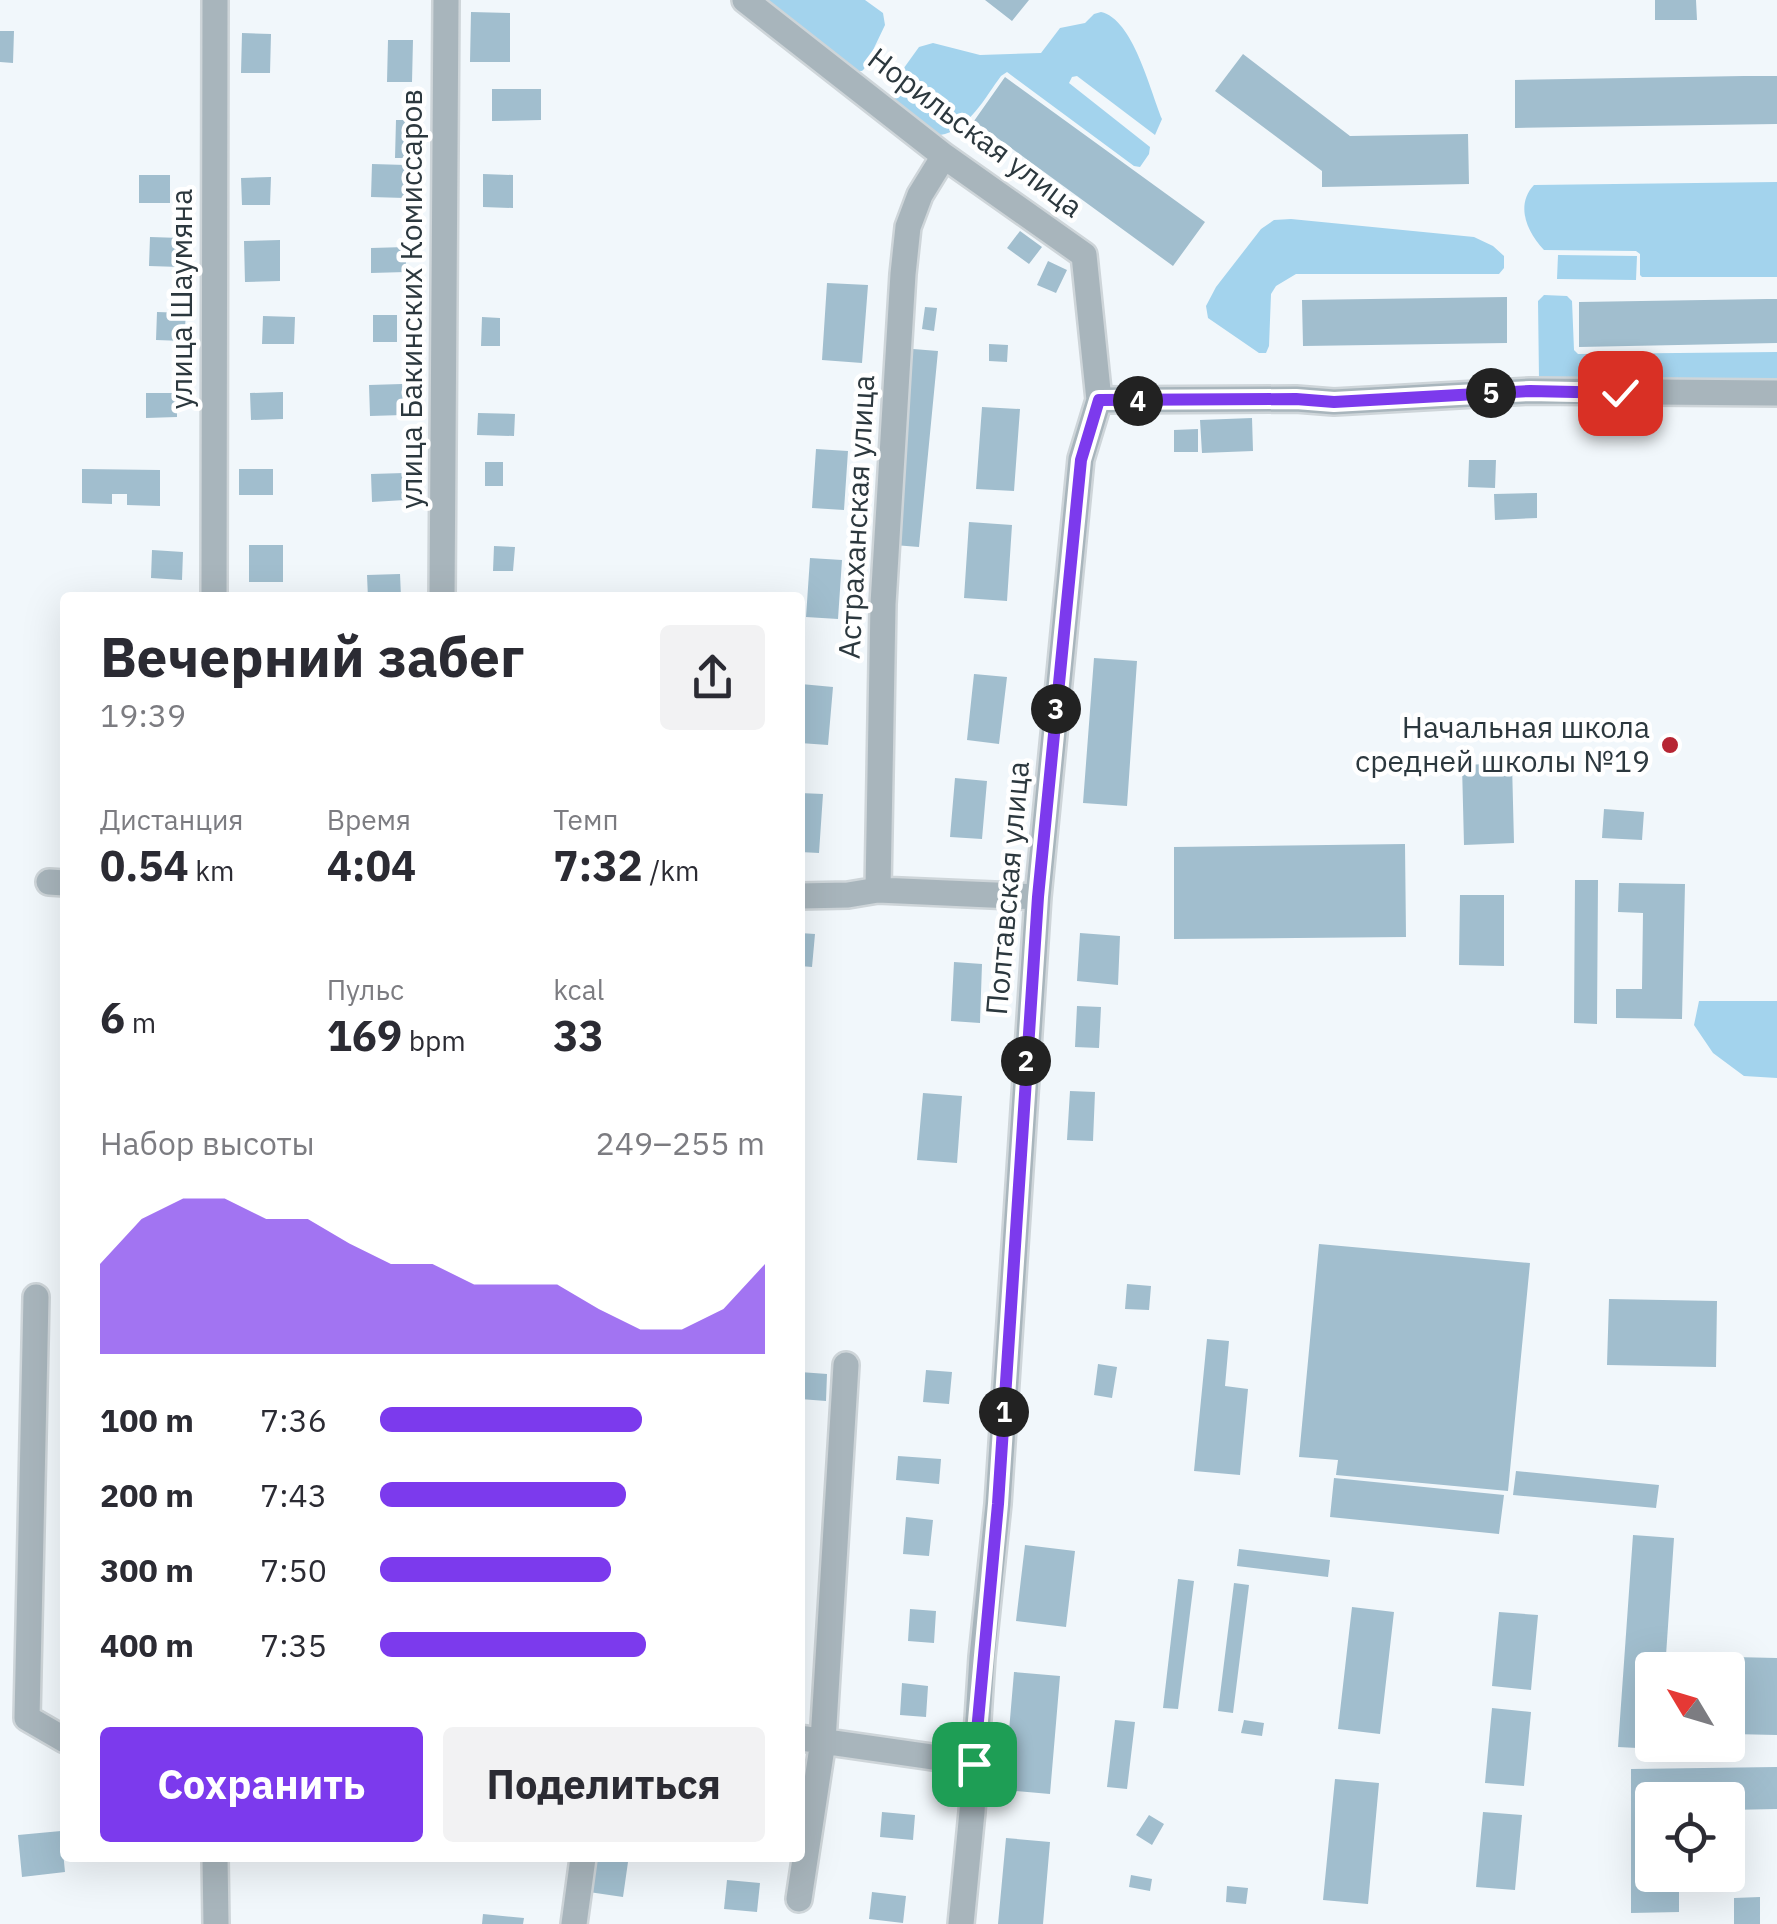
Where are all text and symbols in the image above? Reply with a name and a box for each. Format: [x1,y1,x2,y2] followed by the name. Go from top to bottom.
[861,38,1091,225] street label: Норильская улица
[391,89,430,509] street label: улица Бакинских Комиссаров
[161,189,200,409] street label: улица Шаумяна
[1578,351,1663,436] pin
[1593,366,1648,421] icon: check
[1466,368,1516,418] pin: 5
[829,374,882,660] street label: Астраханская улица
[1483,374,1499,411] text: 5
[1113,376,1163,426] pin: 4
[1130,382,1146,419] text: 4
[100,621,524,692] text: Вечерний забег
[660,625,765,730] button: share
[1031,684,1081,734] pin: 3
[1048,690,1064,727] text: 3
[100,694,186,736] text: 19:39
[1355,707,1650,780] place label: Начальная школа средней школы №19
[1659,734,1681,756] marker: Начальная школа средней школы №19
[976,759,1037,1016] street label: Полтавская улица
[100,801,244,838] text: Дистанция
[327,801,411,838] text: Время
[553,801,618,838] text: Темп
[100,838,189,893] text: 0.54
[327,838,416,893] text: 4:04
[553,838,643,893] text: 7:32
[189,852,234,889] text: km
[643,852,699,889] text: /km
[327,971,404,1008] text: Пульс
[553,971,604,1008] text: kcal
[100,990,125,1045] text: 6
[125,1004,156,1041] text: m
[327,1008,402,1063] text: 169
[553,1008,604,1063] text: 33
[402,1022,466,1059] text: bpm
[1001,1036,1051,1086] pin: 2
[1018,1042,1034,1079] text: 2
[100,1122,315,1164] text: Набор высоты
[595,1122,765,1164] text: 249–255 m
[979,1387,1029,1437] pin: 1
[996,1393,1012,1430] text: 1
[100,1399,194,1441] text: 100 m
[260,1399,327,1441] text: 7:36
[100,1474,194,1516] text: 200 m
[260,1474,327,1516] text: 7:43
[100,1549,194,1591] text: 300 m
[260,1549,327,1591] text: 7:50
[100,1624,194,1666] text: 400 m
[260,1624,327,1666] text: 7:35
[1635,1652,1745,1762] north arrow
[1635,1652,1745,1892] map controls
[932,1722,1017,1807] pin
[100,1727,423,1842] button: Сохранить
[443,1727,765,1842] button: Поделиться
[947,1737,1002,1792] icon: arrive
[1635,1782,1745,1892] button: locate

